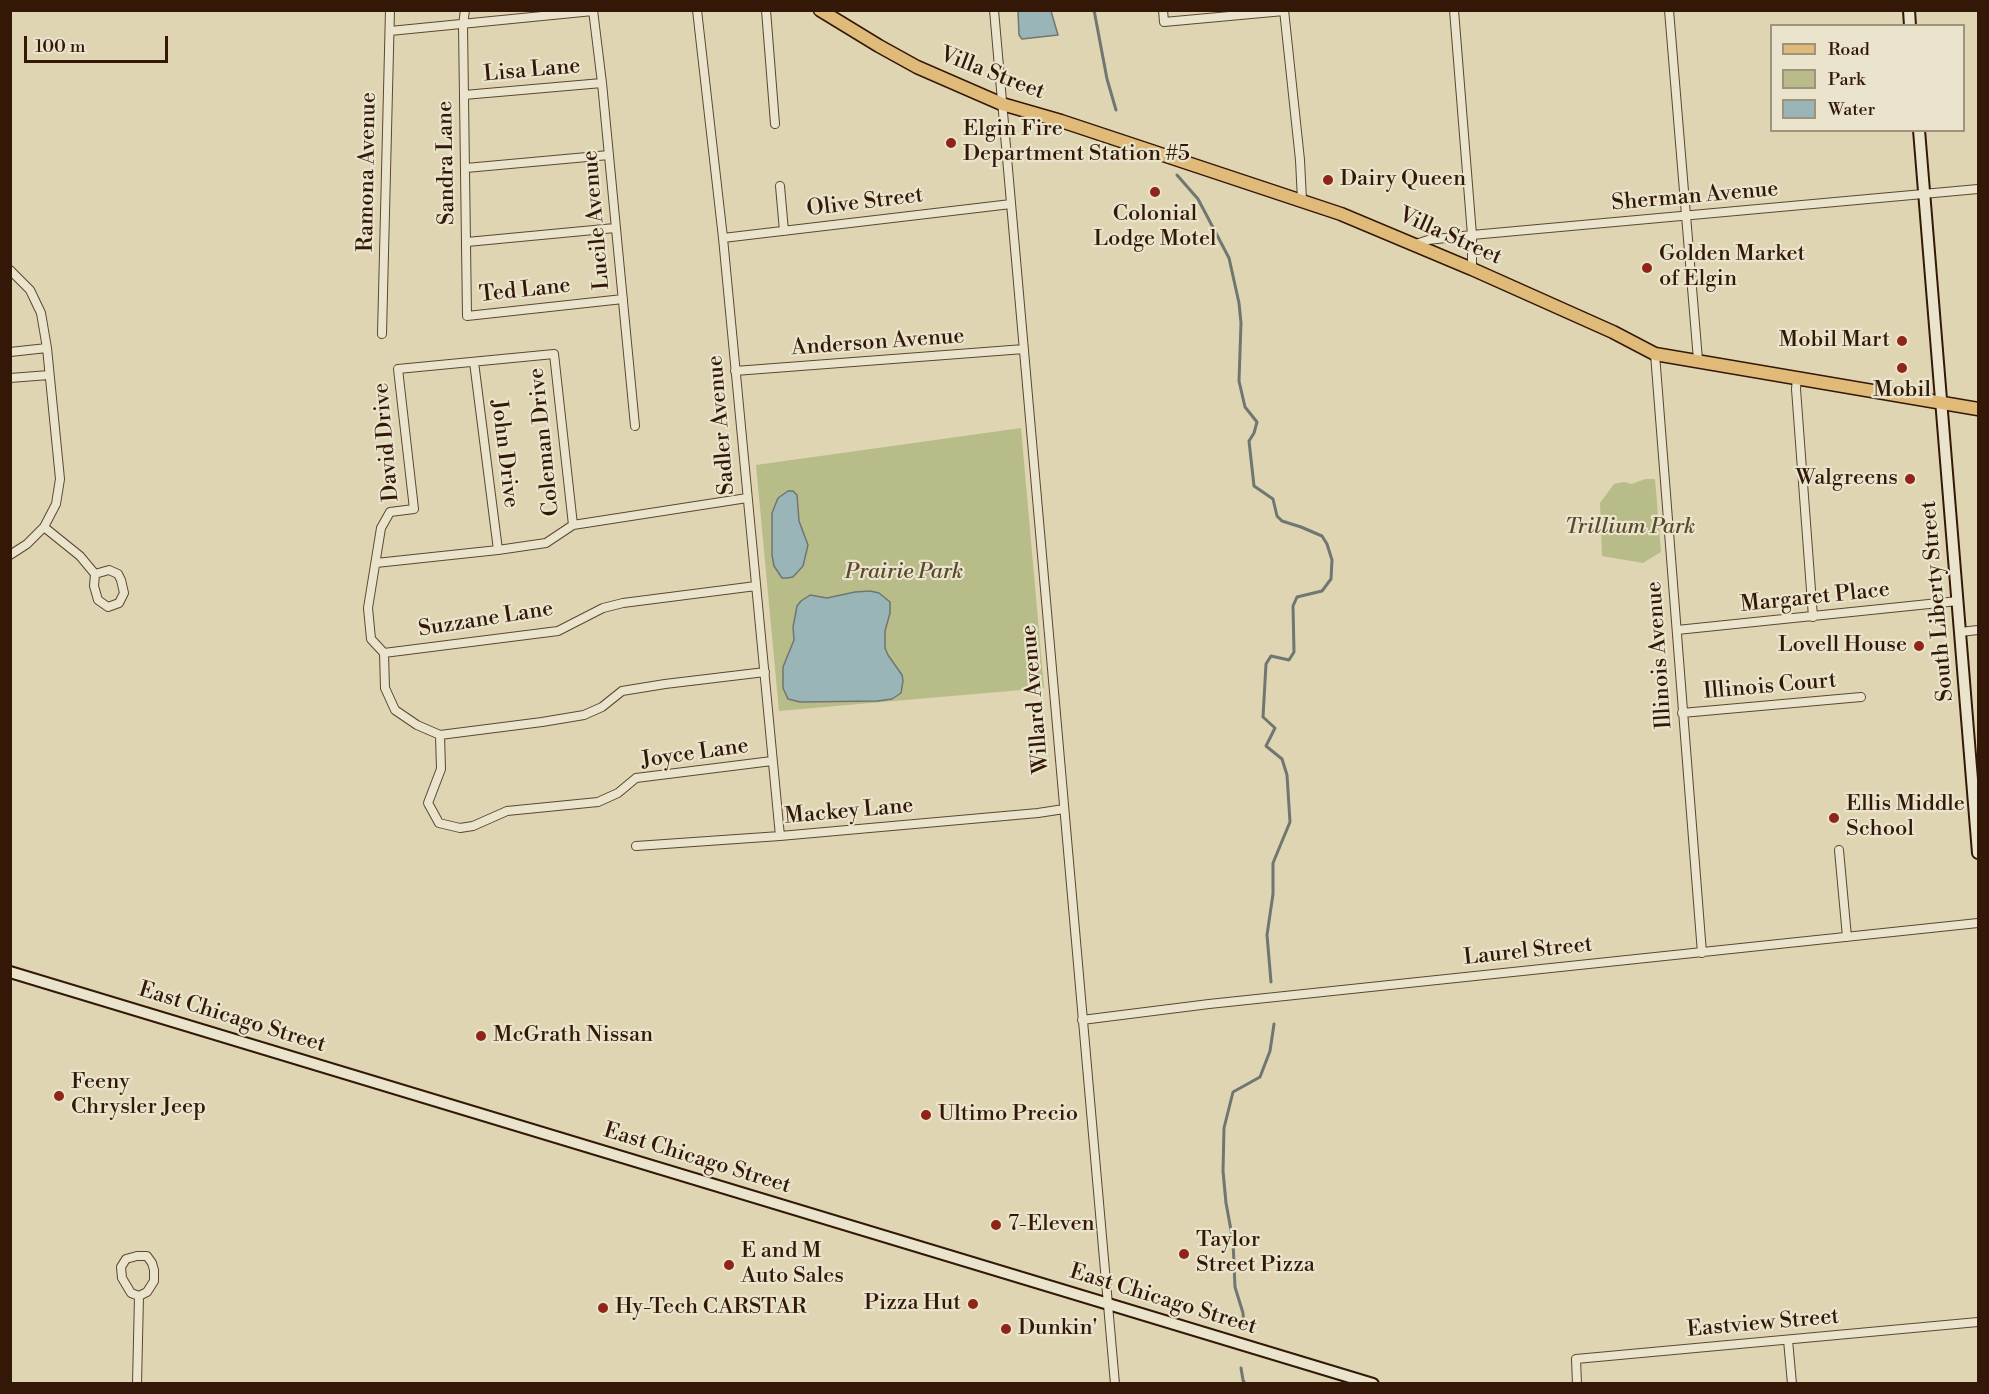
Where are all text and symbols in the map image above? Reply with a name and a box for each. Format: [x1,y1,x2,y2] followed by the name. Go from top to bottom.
[27,24,171,62] scale bar
[1770,24,1965,132] legend
[35,35,86,58] text: 100 m
[1828,38,1870,61] text: Road
[936,42,1048,106] street label: Villa Street
[483,54,581,88] street label: Lisa Lane
[1828,68,1865,91] text: Park
[353,92,383,252] street label: Ramona Avenue
[1828,98,1875,121] text: Water
[433,101,461,225] street label: Sandra Lane
[963,117,1190,168] place label: Elgin Fire Department Station #5
[944,136,958,150] marker: Elgin Fire Department Station #5
[578,149,616,291] street label: Lucile Avenue
[1340,167,1466,193] place label: Dairy Queen
[1321,173,1335,187] marker: Dairy Queen
[1610,177,1780,217] street label: Sherman Avenue
[805,183,925,223] street label: Olive Street
[1148,185,1162,199] marker: Colonial Lodge Motel
[1093,202,1217,254] place label: Colonial Lodge Motel
[1394,203,1506,271] street label: Villa Street
[1659,242,1805,294] place label: Golden Market of Elgin
[1640,261,1654,275] marker: Golden Market of Elgin
[478,273,572,309] street label: Ted Lane
[791,324,965,362] street label: Anderson Avenue
[1779,328,1890,354] place label: Mobil Mart
[1895,334,1909,348] marker: Mobil Mart
[703,354,741,496] street label: Sadler Avenue
[1895,361,1909,375] marker: Mobil
[524,366,566,518] street label: Coleman Drive
[1873,378,1931,404] place label: Mobil
[369,381,405,503] street label: David Drive
[484,399,524,509] street label: John Drive
[1796,466,1898,492] place label: Walgreens
[1903,472,1917,486] marker: Walgreens
[1916,499,1960,703] street label: South Liberty Street
[1565,515,1695,541] park label: Trillium Park
[845,560,963,586] park label: Prairie Park
[1739,577,1891,619] street label: Margaret Place
[1642,580,1678,730] street label: Illinois Avenue
[417,596,555,644] street label: Suzzane Lane
[1016,623,1056,775] street label: Willard Avenue
[1778,633,1907,659] place label: Lovell House
[1912,639,1926,653] marker: Lovell House
[1702,668,1838,706] street label: Illinois Court
[640,733,750,775] street label: Joyce Lane
[1846,792,1965,843] place label: Ellis Middle School
[784,793,914,831] street label: Mackey Lane
[1827,811,1841,825] marker: Ellis Middle School
[1462,932,1594,972] street label: Laurel Street
[135,977,329,1059] street label: East Chicago Street
[493,1023,653,1049] place label: McGrath Nissan
[474,1029,488,1043] marker: McGrath Nissan
[71,1070,206,1122] place label: Feeny Chrysler Jeep
[52,1089,66,1103] marker: Feeny Chrysler Jeep
[938,1102,1078,1128] place label: Ultimo Precio
[919,1108,933,1122] marker: Ultimo Precio
[600,1118,794,1200] street label: East Chicago Street
[1008,1212,1095,1238] place label: 7-Eleven
[989,1218,1003,1232] marker: 7-Eleven
[1196,1228,1315,1280] place label: Taylor Street Pizza
[741,1239,844,1290] place label: E and M Auto Sales
[1177,1247,1191,1261] marker: Taylor Street Pizza
[722,1258,736,1272] marker: E and M Auto Sales
[1066,1259,1260,1341] street label: East Chicago Street
[864,1291,961,1317] place label: Pizza Hut
[615,1295,806,1321] place label: Hy-Tech CARSTAR
[966,1297,980,1311] marker: Pizza Hut
[596,1301,610,1315] marker: Hy-Tech CARSTAR
[1686,1304,1840,1344] street label: Eastview Street
[1018,1316,1098,1342] place label: Dunkin'
[999,1322,1013,1336] marker: Dunkin'

